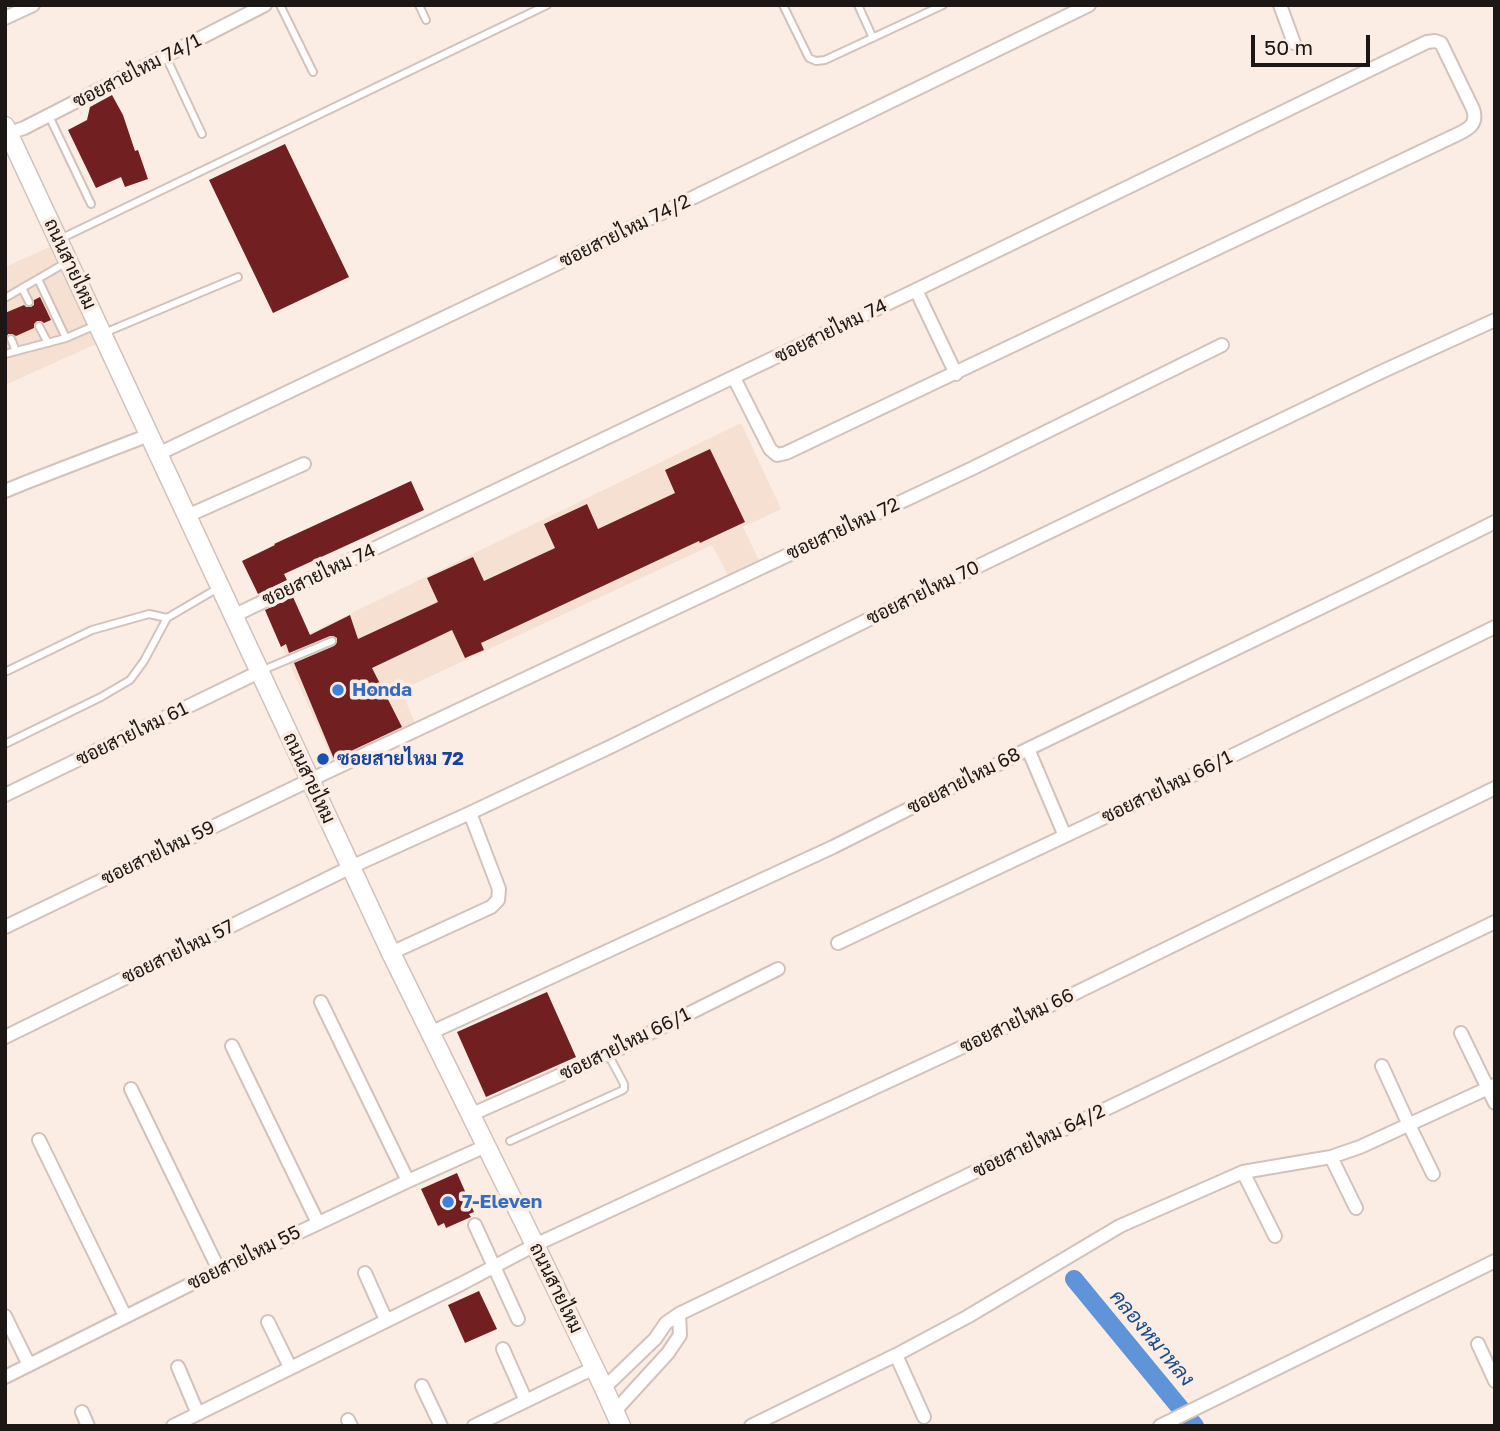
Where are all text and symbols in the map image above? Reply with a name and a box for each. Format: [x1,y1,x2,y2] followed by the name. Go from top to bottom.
[1255,21,1374,65] scale bar
[69,29,205,113] street label: ซอยสายไหม 74/1
[1264,34,1313,60] text: 50 m
[556,190,694,272] street label: ซอยสายไหม 74/2
[39,215,101,313] street label: ถนนสายไหม
[771,294,891,368] street label: ซอยสายไหม 74
[783,493,903,565] street label: ซอยสายไหม 72
[259,539,379,611] street label: ซอยสายไหม 74
[863,556,983,630] street label: ซอยสายไหม 70
[352,679,412,701] place label: Honda
[330,682,346,698] marker: Honda
[72,697,192,771] street label: ซอยสายไหม 61
[278,729,340,827] street label: ถนนสายไหม
[904,743,1024,819] street label: ซอยสายไหม 68
[1098,746,1236,828] street label: ซอยสายไหม 66/1
[337,748,464,770] place label: ซอยสายไหม 72
[315,751,331,767] marker: ซอยสายไหม 72
[98,816,218,890] street label: ซอยสายไหม 59
[118,915,238,989] street label: ซอยสายไหม 57
[956,984,1078,1058] street label: ซอยสายไหม 66
[556,1003,694,1085] street label: ซอยสายไหม 66/1
[969,1099,1109,1183] street label: ซอยสายไหม 64/2
[462,1191,542,1213] place label: 7-Eleven
[440,1194,456,1210] marker: 7-Eleven
[184,1221,304,1295] street label: ซอยสายไหม 55
[524,1239,588,1337] street label: ถนนสายไหม
[1104,1285,1200,1391] water label: คลองหมาหลง

